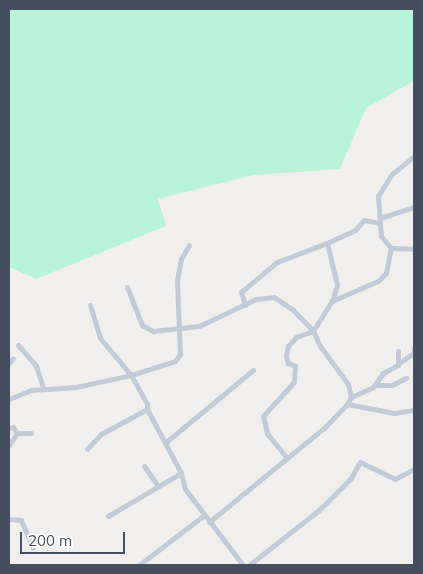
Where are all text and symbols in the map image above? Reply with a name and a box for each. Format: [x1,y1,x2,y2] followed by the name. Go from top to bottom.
[22,522,128,554] scale bar
[28,531,72,550] text: 200 m

